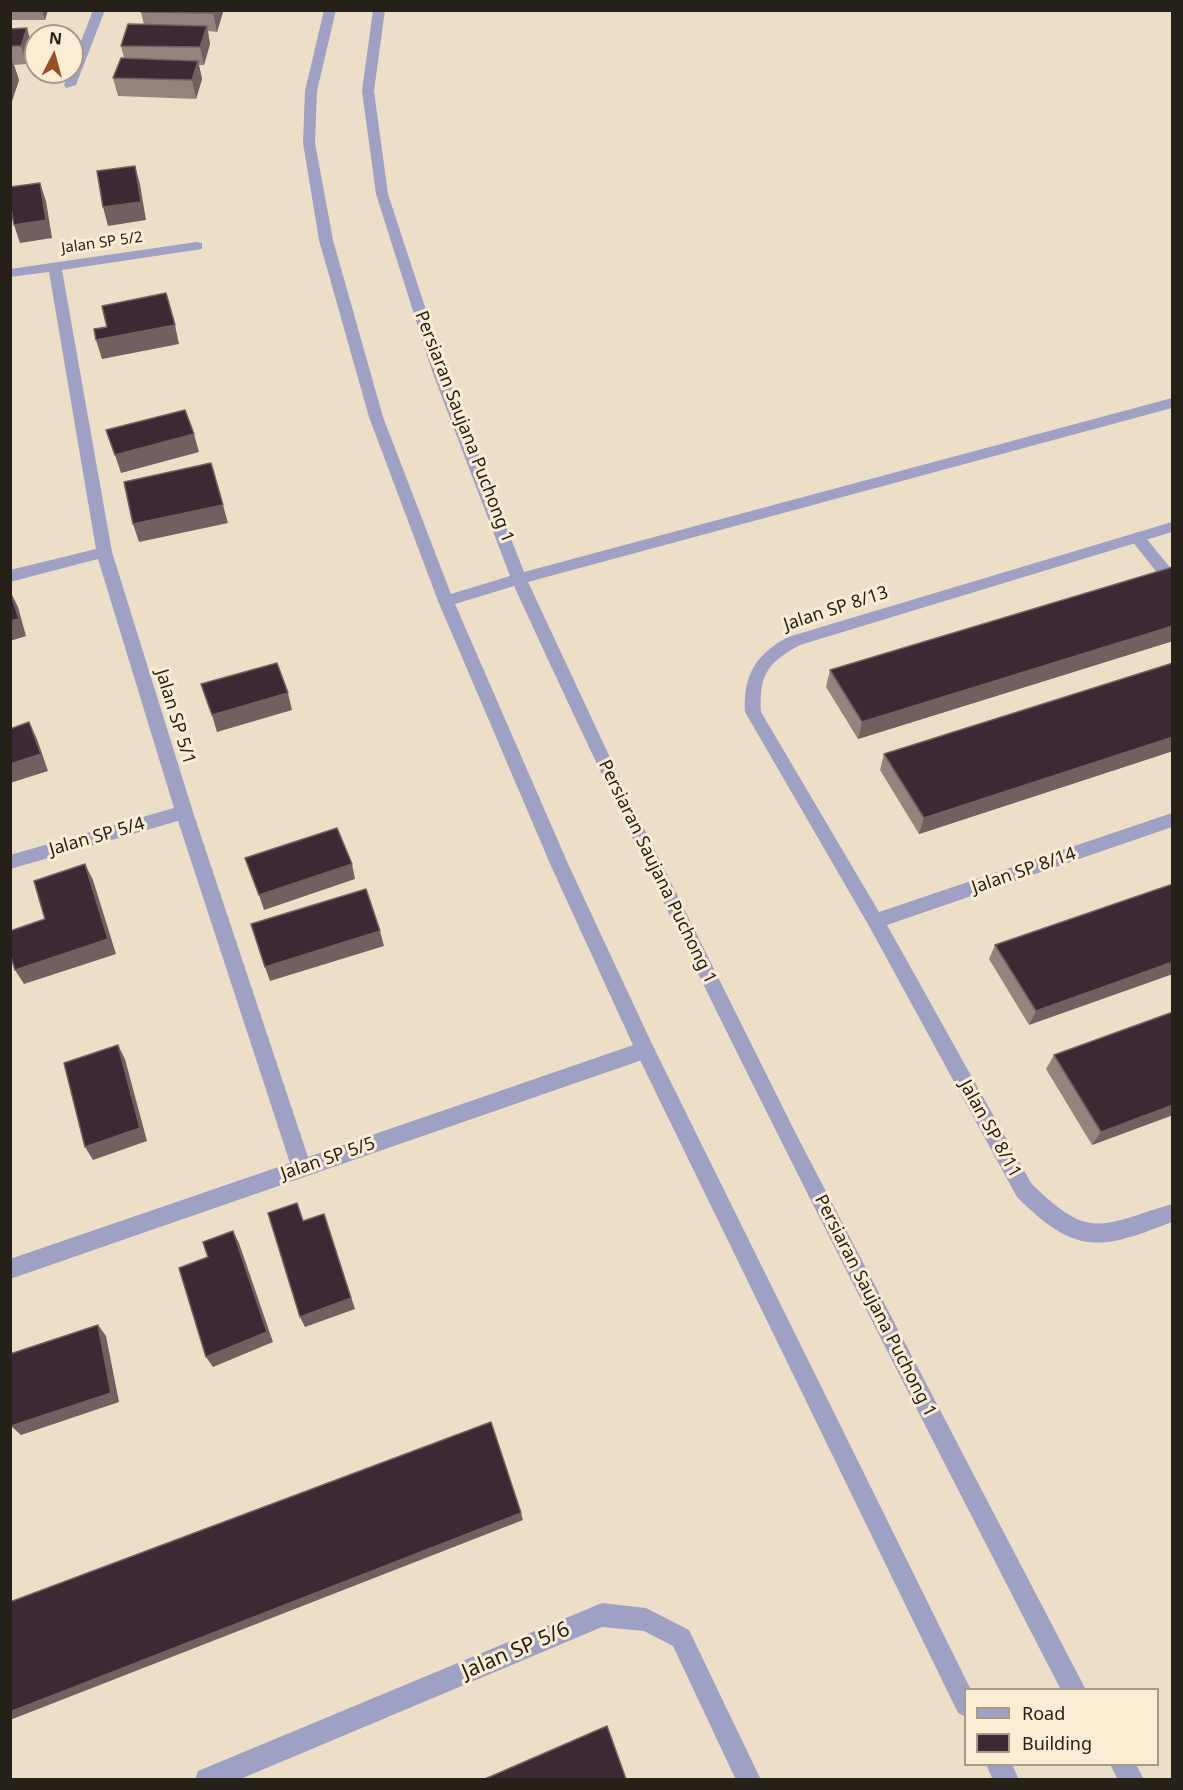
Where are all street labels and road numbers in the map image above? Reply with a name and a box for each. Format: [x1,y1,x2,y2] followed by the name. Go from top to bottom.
[60,228,144,258] street label: Jalan SP 5/2
[410,308,518,546] street label: Persiaran Saujana Puchong 1
[781,582,891,636] street label: Jalan SP 8/13
[150,667,200,767] street label: Jalan SP 5/1
[593,757,721,987] street label: Persiaran Saujana Puchong 1
[47,813,147,861] street label: Jalan SP 5/4
[969,843,1079,899] street label: Jalan SP 8/14
[954,1076,1026,1182] street label: Jalan SP 8/11
[278,1133,378,1185] street label: Jalan SP 5/5
[809,1191,941,1421] street label: Persiaran Saujana Puchong 1
[458,1617,574,1685] street label: Jalan SP 5/6

